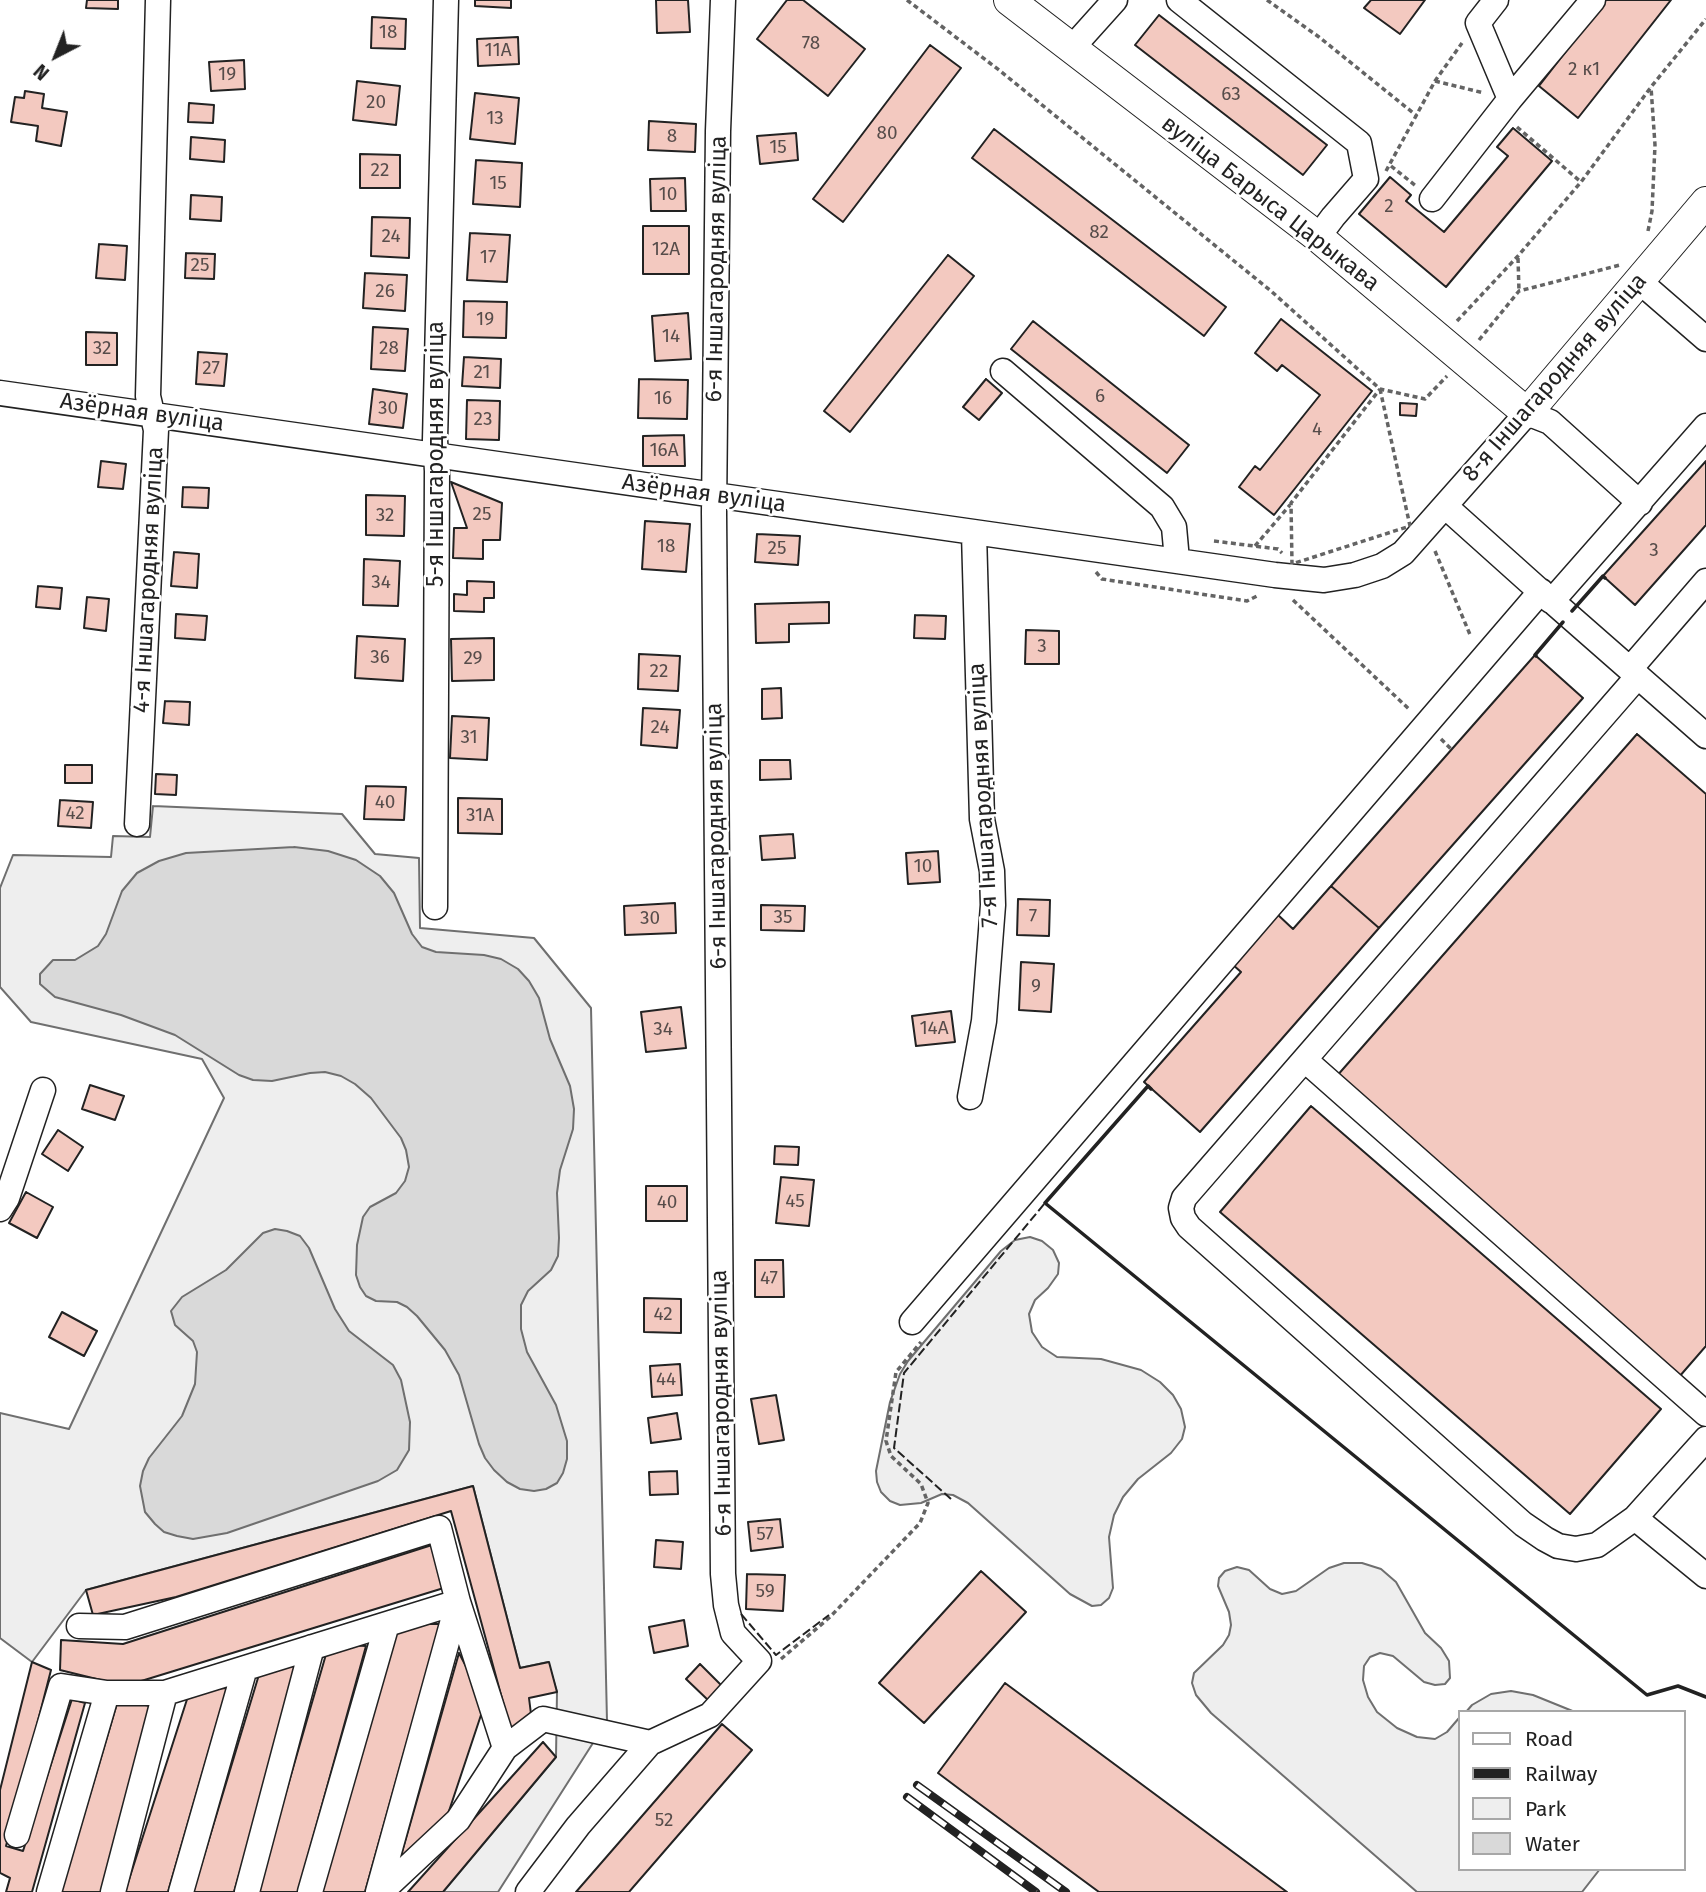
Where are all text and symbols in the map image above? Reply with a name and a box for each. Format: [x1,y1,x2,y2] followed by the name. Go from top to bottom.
[21,21,91,91] north arrow
[379,22,397,44] house number: 18
[802,33,820,55] house number: 78
[484,40,512,62] house number: 11А
[29,59,54,85] text: N
[1568,59,1600,81] house number: 2 к1
[218,64,236,86] house number: 19
[1221,84,1241,106] house number: 63
[366,92,386,114] house number: 20
[486,108,504,130] house number: 13
[1156,110,1384,298] street label: вуліца Барыса Царыкава
[876,123,898,145] house number: 80
[667,126,677,148] house number: 8
[701,135,733,403] street label: 6-я Іншагародняя вуліца
[769,137,787,159] house number: 15
[371,160,389,182] house number: 22
[489,173,507,195] house number: 15
[659,184,677,206] house number: 10
[1384,196,1394,218] house number: 2
[1089,222,1109,244] house number: 82
[382,226,400,248] house number: 24
[652,239,680,261] house number: 12А
[480,247,496,269] house number: 17
[191,255,209,277] house number: 25
[1457,268,1653,488] street label: 8-я Іншагародняя вуліца
[375,281,395,303] house number: 26
[476,309,494,331] house number: 19
[423,321,451,587] street label: 5-я Іншагародняя вуліца
[662,326,680,348] house number: 14
[93,338,111,360] house number: 32
[379,338,399,360] house number: 28
[202,358,220,380] house number: 27
[473,362,491,384] house number: 21
[1095,386,1105,408] house number: 6
[58,388,226,438] street label: Азёрная вуліца
[654,388,672,410] house number: 16
[378,398,398,420] house number: 30
[474,409,492,431] house number: 23
[1312,419,1322,441] house number: 4
[649,440,679,462] house number: 16А
[128,446,170,714] street label: 4-я Іншагародняя вуліца
[620,469,788,519] street label: Азёрная вуліца
[473,504,491,526] house number: 25
[376,505,394,527] house number: 32
[657,536,675,558] house number: 18
[768,538,786,560] house number: 25
[1649,540,1659,562] house number: 3
[371,572,391,594] house number: 34
[1037,636,1047,658] house number: 3
[370,647,390,669] house number: 36
[463,648,483,670] house number: 29
[650,661,668,683] house number: 22
[963,662,1005,928] street label: 7-я Іншагародняя вуліца
[701,702,733,970] street label: 6-я Іншагародняя вуліца
[651,717,669,739] house number: 24
[460,727,478,749] house number: 31
[375,792,395,814] house number: 40
[65,803,85,825] house number: 42
[466,805,494,827] house number: 31А
[914,856,932,878] house number: 10
[1029,906,1037,928] house number: 7
[774,907,792,929] house number: 35
[640,908,660,930] house number: 30
[1031,976,1041,998] house number: 9
[919,1018,949,1040] house number: 14А
[653,1019,673,1041] house number: 34
[785,1191,805,1213] house number: 45
[657,1192,677,1214] house number: 40
[760,1268,778,1290] house number: 47
[706,1269,738,1537] street label: 6-я Іншагародняя вуліца
[653,1304,673,1326] house number: 42
[656,1369,676,1391] house number: 44
[756,1524,774,1546] house number: 57
[755,1581,775,1603] house number: 59
[1458,1710,1685,1871] legend
[1525,1726,1573,1752] text: Road
[1525,1761,1597,1787] text: Railway
[1525,1796,1566,1822] text: Park
[655,1810,673,1832] house number: 52
[1525,1831,1580,1857] text: Water

